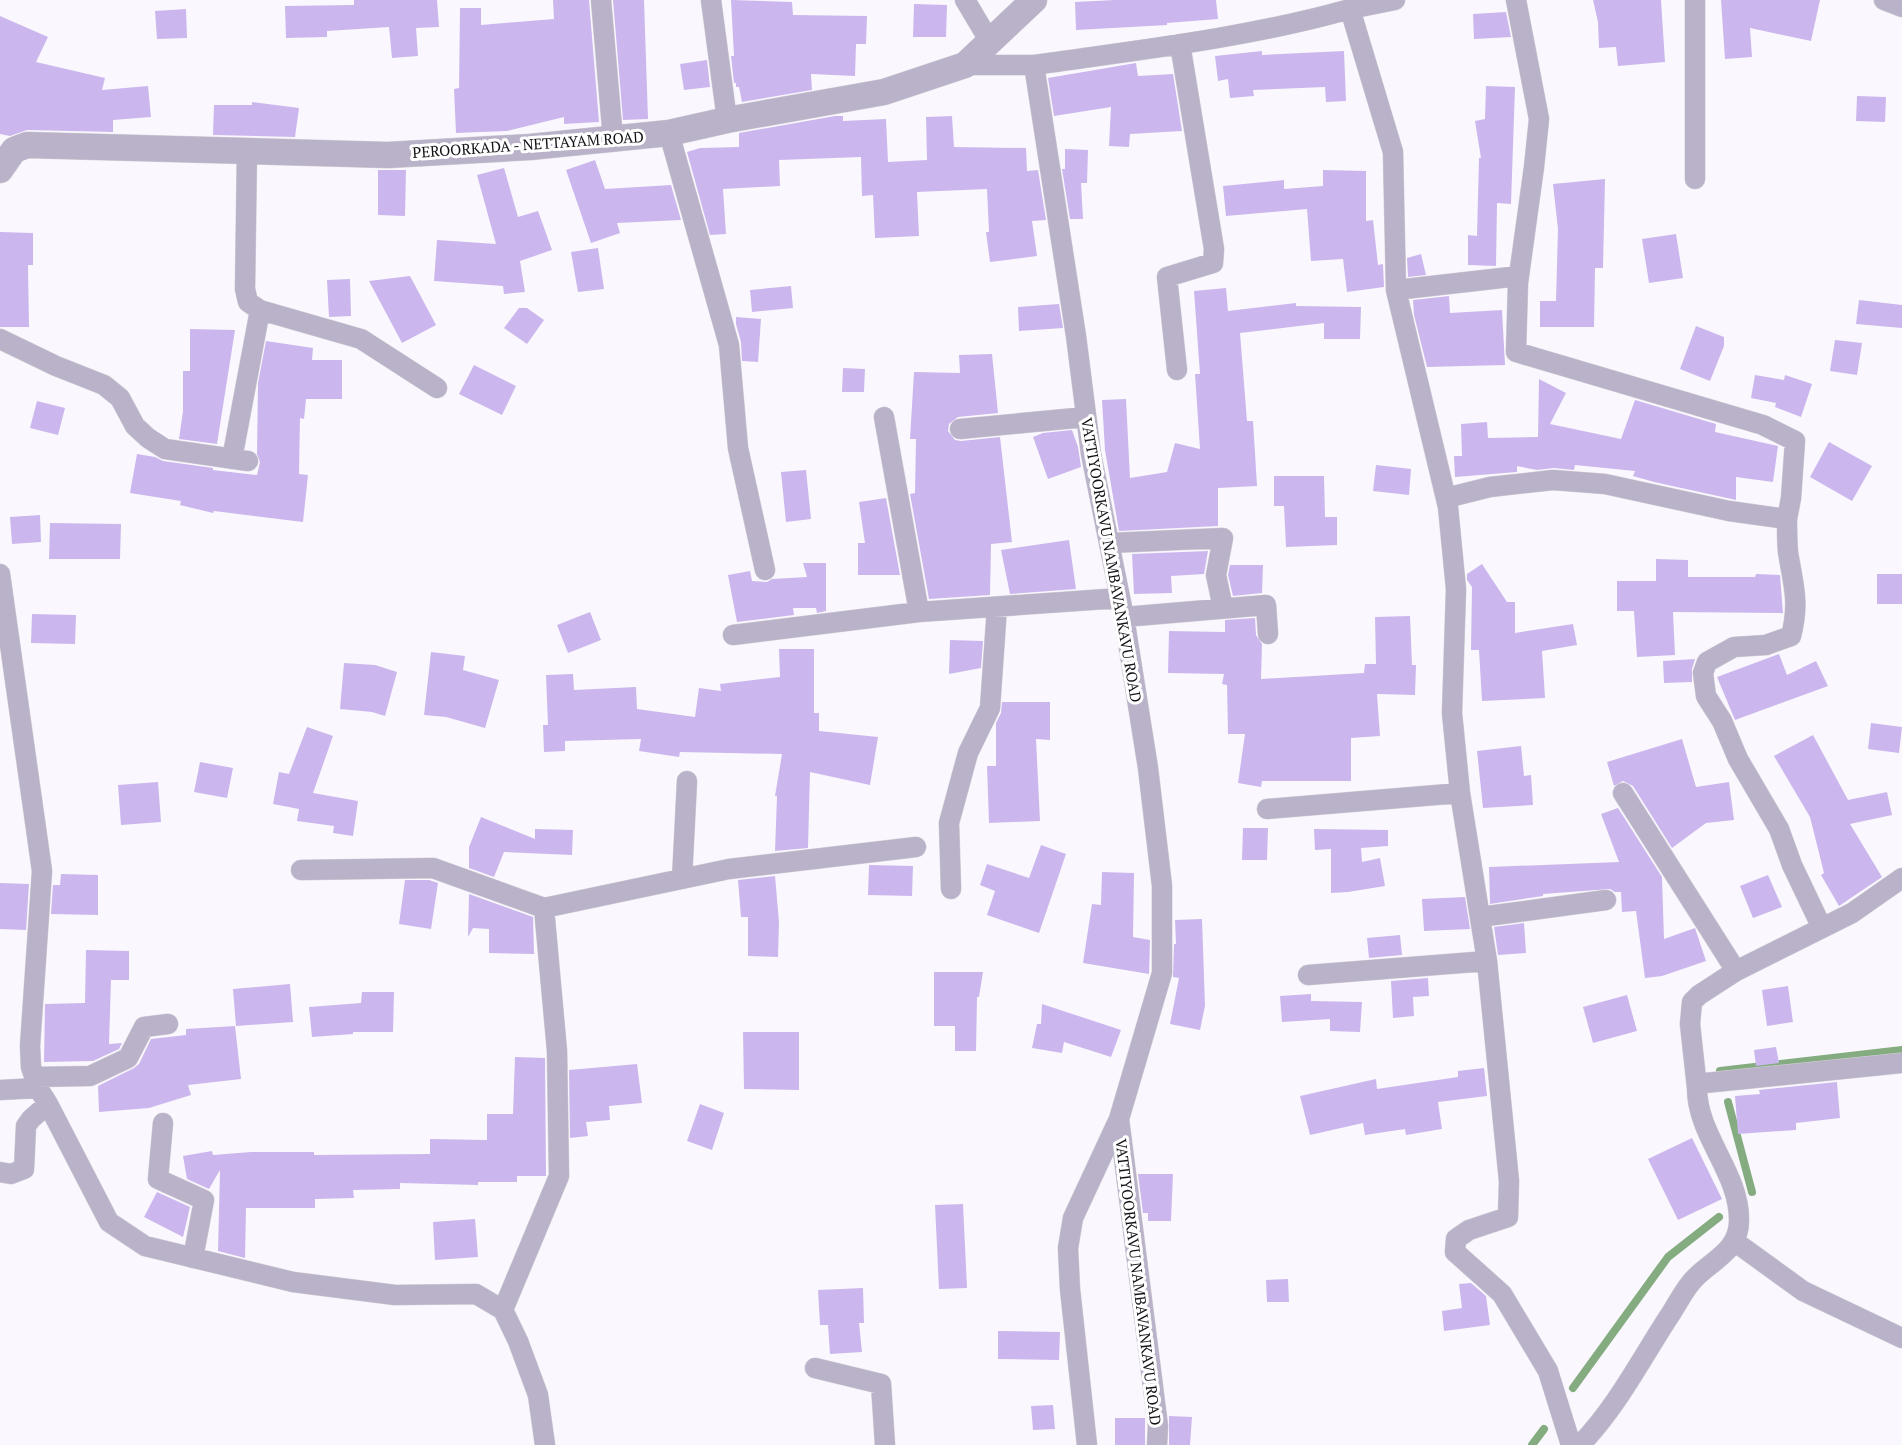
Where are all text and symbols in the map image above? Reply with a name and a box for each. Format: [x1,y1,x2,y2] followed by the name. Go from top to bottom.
[412,126,644,162] street label: PEROORKADA - NETTAYAM ROAD
[1077,416,1147,704] street label: VATTIYOORKAVU NAMBAVANKAVU ROAD
[1111,1137,1167,1427] street label: VATTIYOORKAVU NAMBAVANKAVU ROAD

